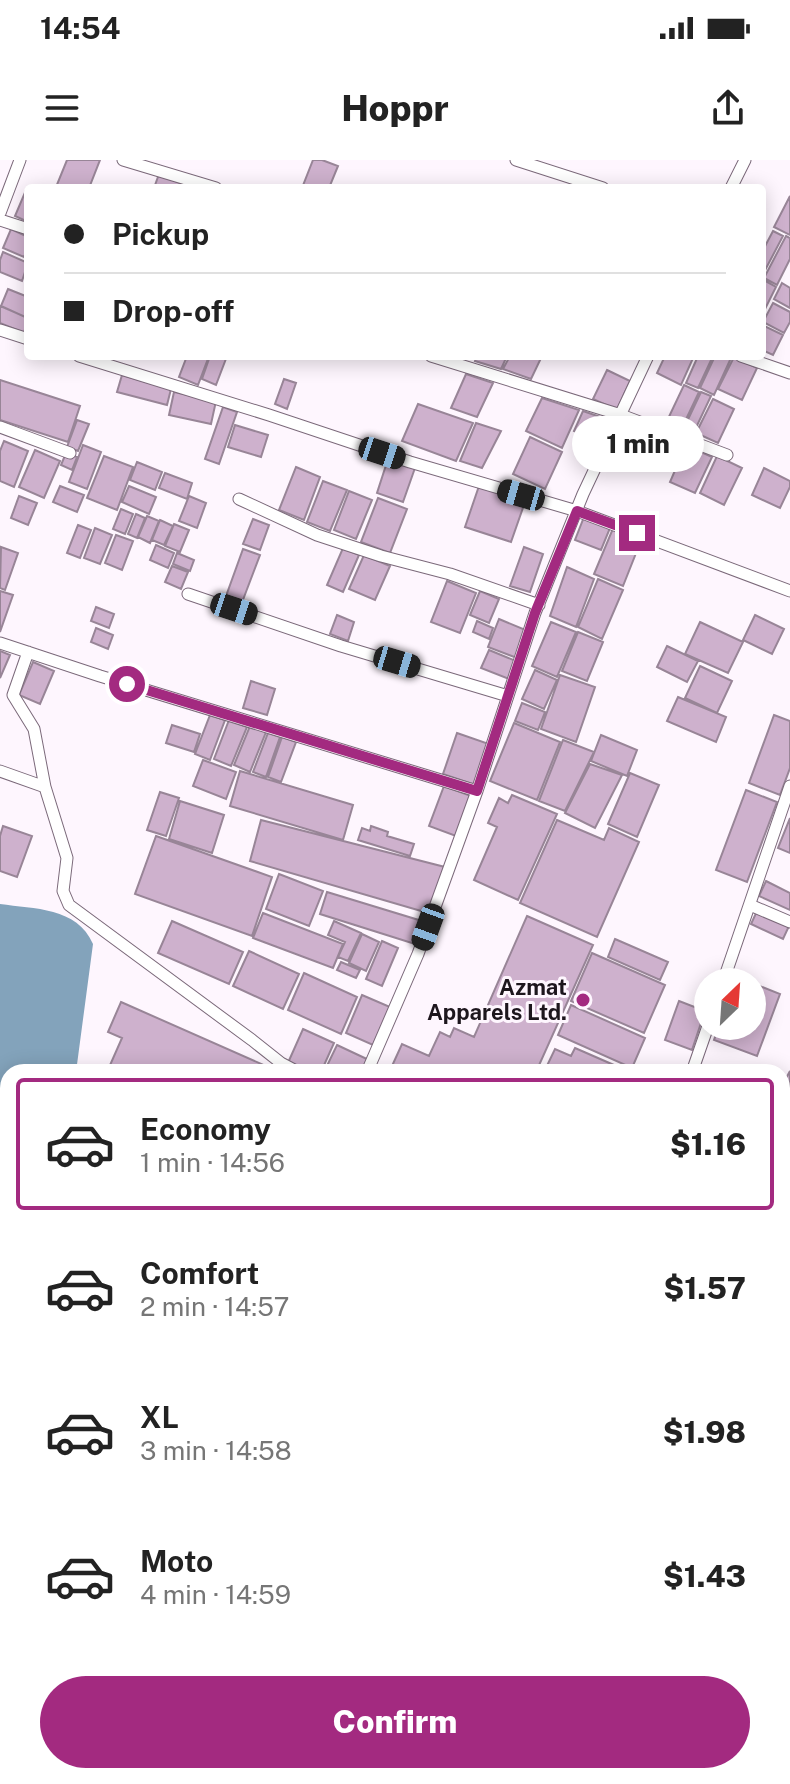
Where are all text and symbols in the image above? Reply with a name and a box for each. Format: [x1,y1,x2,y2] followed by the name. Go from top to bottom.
[40,10,121,46] text: 14:54
[40,86,84,130] icon: menu
[706,86,750,130] icon: share
[341,87,449,129] text: Hoppr
[112,216,209,252] text: Pickup
[112,293,234,329] text: Drop-off
[571,417,703,473] callout: 1 min
[606,428,670,459] text: 1 min
[355,434,409,472] car
[495,477,547,513] car
[619,515,655,551] route end
[207,590,261,628] car
[371,644,423,680] car
[109,666,145,702] route start
[409,900,447,954] car
[694,968,766,1040] north arrow
[694,968,766,1040] map controls
[427,974,567,1025] place label: Azmat Apparels Ltd.
[574,991,592,1009] marker: Azmat Apparels Ltd.
[44,1108,116,1180] icon: car
[140,1111,271,1147] text: Economy
[670,1126,746,1162] text: $1.16
[140,1147,285,1178] text: 1 min · 14:56
[44,1252,116,1324] icon: car
[140,1255,259,1291] text: Comfort
[664,1270,746,1306] text: $1.57
[140,1291,289,1322] text: 2 min · 14:57
[44,1396,116,1468] icon: car
[140,1399,179,1435] text: XL
[663,1414,746,1450] text: $1.98
[140,1435,292,1466] text: 3 min · 14:58
[44,1540,116,1612] icon: car
[140,1543,213,1579] text: Moto
[663,1558,746,1594] text: $1.43
[140,1579,291,1610] text: 4 min · 14:59
[40,1676,750,1768] button: Confirm

